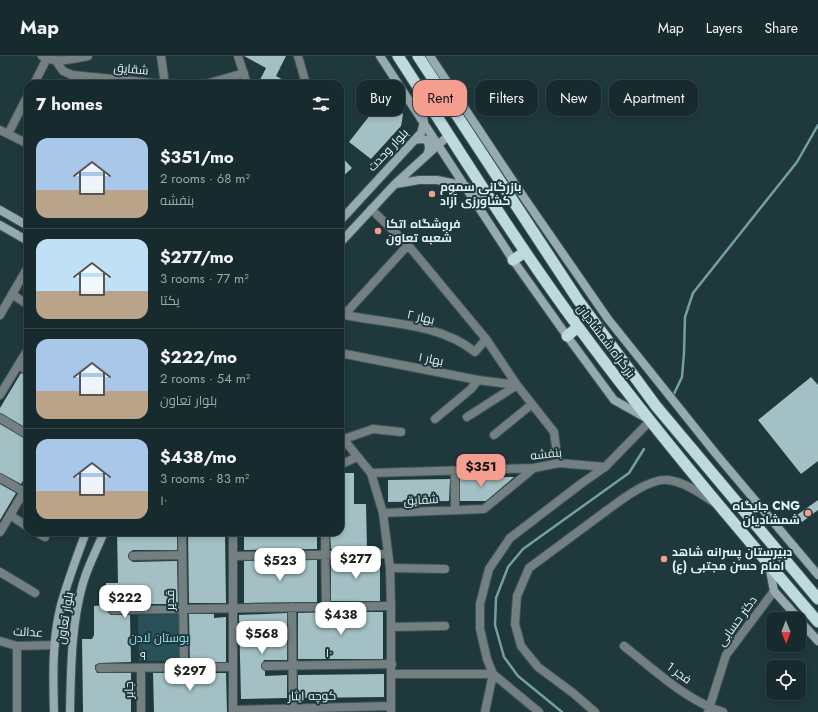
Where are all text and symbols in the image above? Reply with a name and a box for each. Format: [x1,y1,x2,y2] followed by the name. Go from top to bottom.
[20,14,59,41] text: Map
[658,18,684,38] text: Map
[706,18,742,38] text: Layers
[764,18,798,38] text: Share
[113,59,149,80] street label: شقایق
[356,80,405,116] chip: Buy
[413,80,467,116] chip: Rent
[475,80,538,116] chip: Filters
[546,80,601,116] chip: New
[609,80,698,116] chip: Apartment
[36,92,103,116] text: 7 homes
[310,93,332,115] icon: filters
[363,125,413,175] street label: بلوار وحدت
[160,145,234,169] text: $351/mo
[68,154,116,202] icon: home
[160,169,250,188] text: 2 rooms · 68 m²
[440,178,522,210] place label: بازرگانی سموم کشاورزی آزاد
[427,189,437,199] marker: بازرگانی سموم کشاورزی آزاد
[160,191,194,210] text: بنفشه
[386,215,461,247] place label: فروشگاه اتکا شعبه تعاون
[373,226,383,236] marker: فروشگاه اتکا شعبه تعاون
[160,245,234,269] text: $277/mo
[68,255,116,303] icon: home
[160,269,249,288] text: 3 rooms · 77 m²
[160,291,180,310] text: یکتا
[572,300,640,382] street label: بزرگراه شمشادیان
[406,305,436,329] street label: بهار ۲
[160,345,237,369] text: $222/mo
[417,348,445,370] street label: بهار ۱
[68,355,116,403] icon: home
[160,369,250,388] text: 2 rooms · 54 m²
[160,391,217,410] text: بلوار تعاون
[529,443,563,465] street label: بنفشه
[160,445,237,469] text: $438/mo
[457,454,505,488] pin: $351
[68,455,116,503] icon: home
[465,457,497,476] text: $351
[160,469,249,488] text: 3 rooms · 83 m²
[403,490,439,510] street label: شقایق
[160,491,167,510] text: ۱۰
[733,497,800,529] place label: جایگاه CNG شمشادیان
[803,508,813,518] marker: جایگاه CNG شمشادیان
[672,543,792,575] place label: دبیرستان پسرانه شاهد امام حسن مجتبی (ع)
[332,546,380,580] pin: $277
[256,548,304,582] pin: $523
[340,549,372,568] text: $277
[263,551,297,570] text: $523
[659,554,669,564] marker: دبیرستان پسرانه شاهد امام حسن مجتبی (ع)
[101,585,149,619] pin: $222
[108,588,142,607] text: $222
[161,590,179,611] street label: قدیر
[52,591,78,645] street label: بلوار تعاون
[713,592,762,650] street label: دکتر حسابی
[317,602,365,636] pin: $438
[324,605,358,624] text: $438
[766,612,806,652] north arrow
[766,612,806,700] map controls
[238,621,286,655] pin: $568
[13,622,43,642] street label: عدالت
[245,624,279,643] text: $568
[129,629,189,647] park label: بوستان لادن
[325,644,333,662] street label: ۱۰
[140,647,146,665] street label: ۹
[166,658,214,692] pin: $297
[663,658,695,688] street label: فجر 1
[766,660,806,700] button: locate
[174,661,206,680] text: $297
[120,681,138,700] street label: جابر
[287,687,336,705] street label: کوچه ایثار

